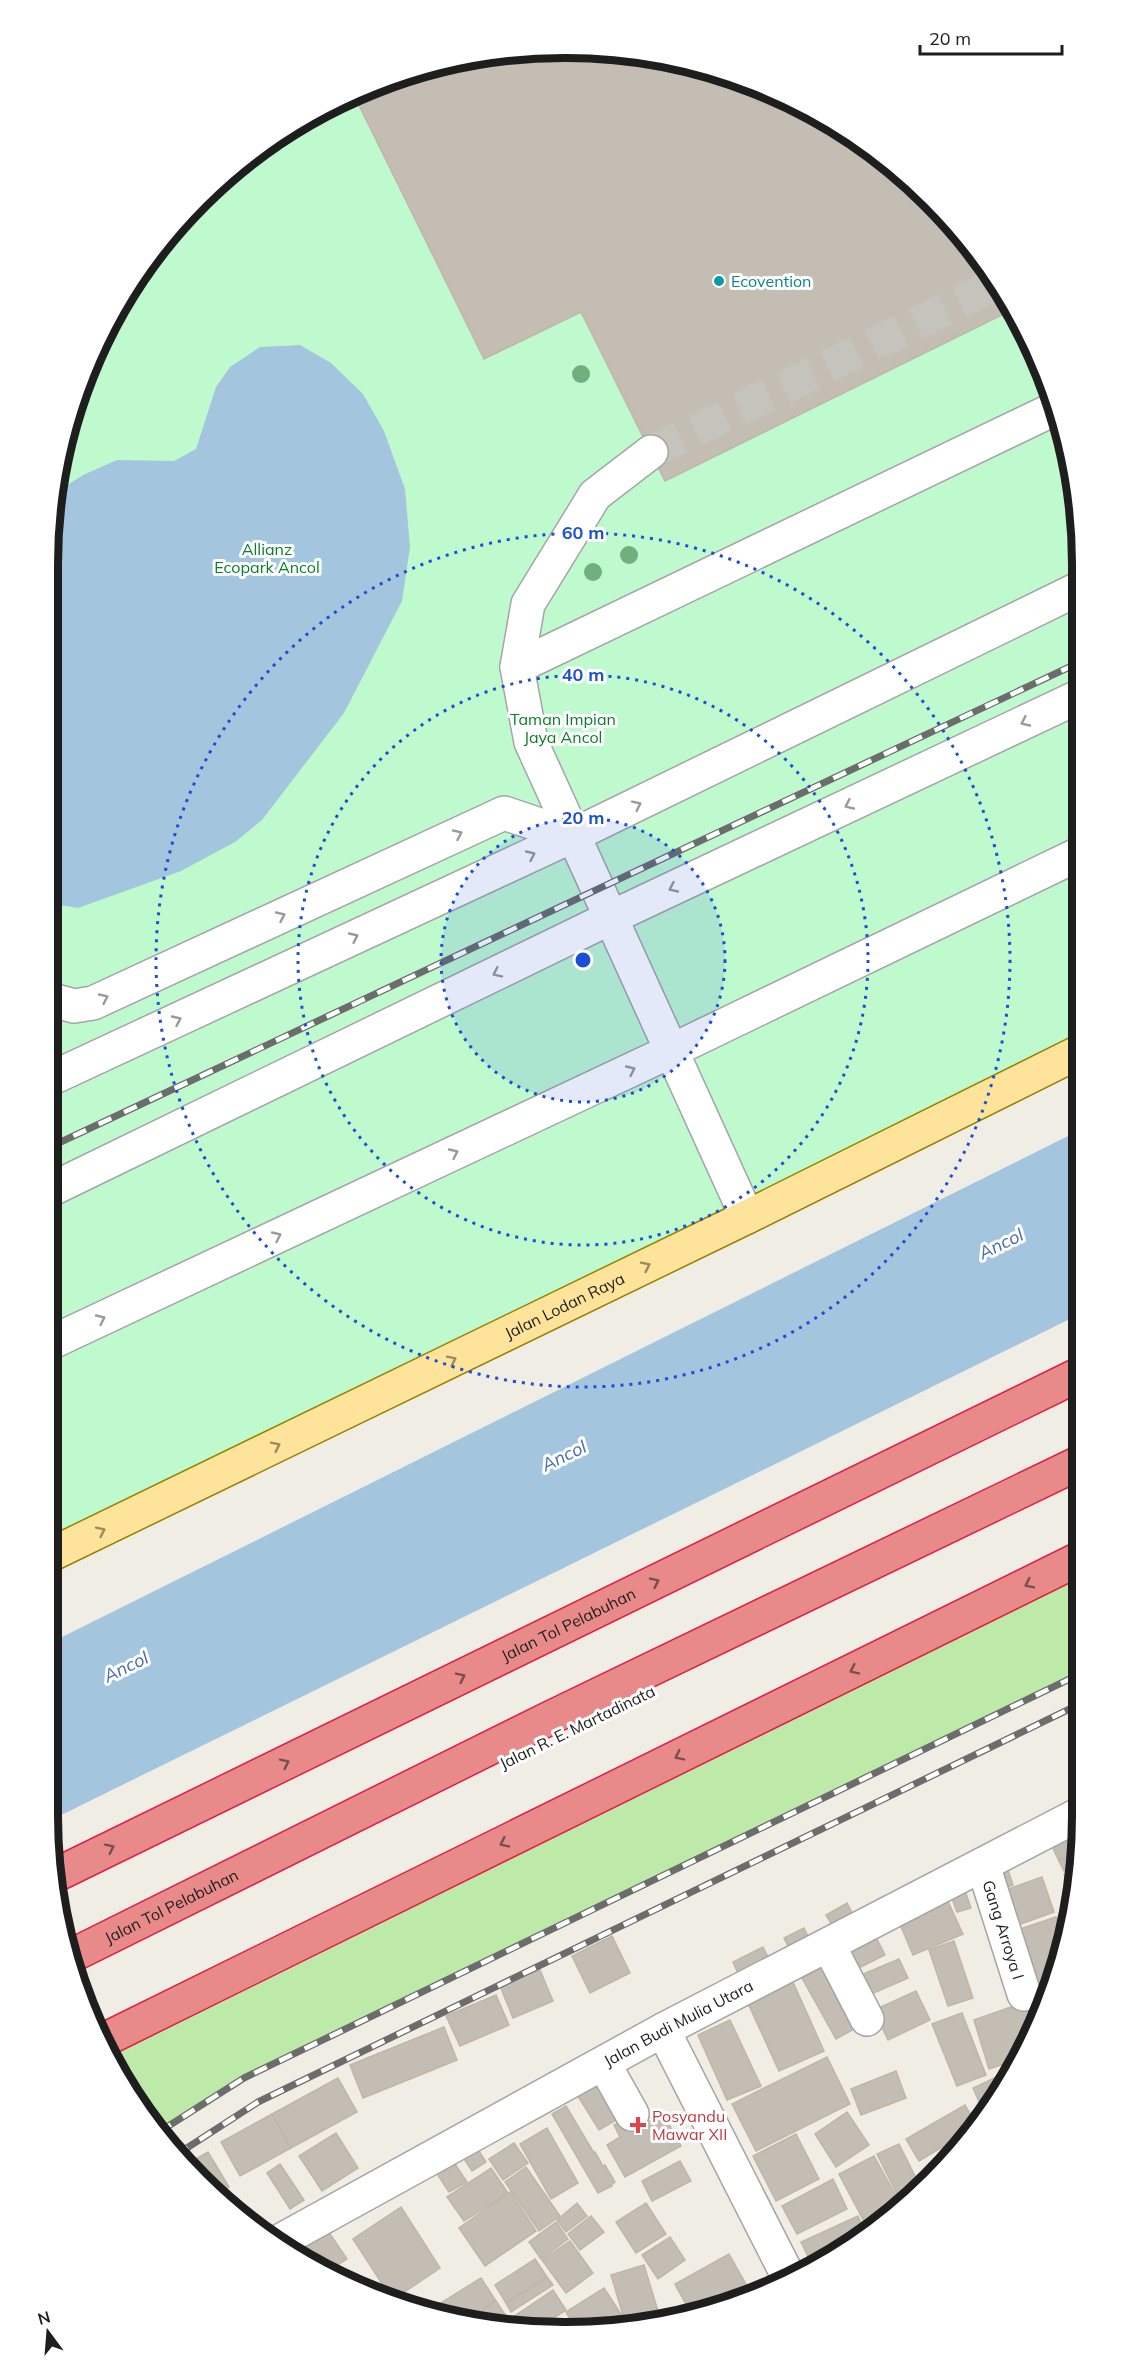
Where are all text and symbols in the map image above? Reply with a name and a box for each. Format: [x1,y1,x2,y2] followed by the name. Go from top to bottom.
[920,18,1062,56] scale bar
[929,27,971,50] text: 20 m
[731,271,812,291] place label: Ecovention
[712,274,726,288] marker: Ecovention
[562,521,604,544] text: 60 m
[214,539,320,577] park label: Allianz Ecopark Ancol
[562,663,604,686] text: 40 m
[510,709,616,747] park label: Taman Impian Jaya Ancol
[1021,715,1032,727] one-way arrow
[844,798,855,810] one-way arrow
[631,800,642,812] one-way arrow
[562,806,604,829] text: 20 m
[452,830,463,842] one-way arrow
[525,851,536,863] one-way arrow
[668,881,679,893] one-way arrow
[275,912,286,924] one-way arrow
[348,933,359,945] one-way arrow
[573,950,593,970] centre of rings
[492,966,503,977] one-way arrow
[98,993,109,1005] one-way arrow
[171,1015,182,1027] one-way arrow
[624,1066,635,1078] one-way arrow
[447,1149,458,1161] one-way arrow
[974,1223,1028,1265] water label: Ancol
[271,1232,282,1244] one-way arrow
[639,1262,650,1274] one-way arrow
[501,1268,628,1343] street label: Jalan Lodan Raya
[94,1314,105,1326] one-way arrow
[445,1356,456,1368] one-way arrow
[537,1435,591,1477] water label: Ancol
[270,1441,281,1453] one-way arrow
[94,1526,105,1538] one-way arrow
[1024,1577,1035,1588] one-way arrow
[648,1578,659,1589] one-way arrow
[498,1583,639,1666] street label: Jalan Tol Pelabuhan
[99,1646,153,1688] water label: Ancol
[849,1663,860,1674] one-way arrow
[454,1672,465,1684] one-way arrow
[496,1681,658,1773] street label: Jalan R. E. Martadinata
[674,1749,685,1761] one-way arrow
[279,1758,290,1770] one-way arrow
[499,1835,510,1847] one-way arrow
[104,1844,115,1856] one-way arrow
[101,1865,242,1948] street label: Jalan Tol Pelabuhan
[978,1878,1029,1982] street label: Gang Arroya I
[600,1975,756,2071] street label: Jalan Budi Mulia Utara
[652,2106,727,2144] place label: Posyandu Mawar XII
[629,2116,647,2134] marker: Posyandu Mawar XII
[18,2302,78,2362] north arrow
[35,2306,52,2329] text: N

